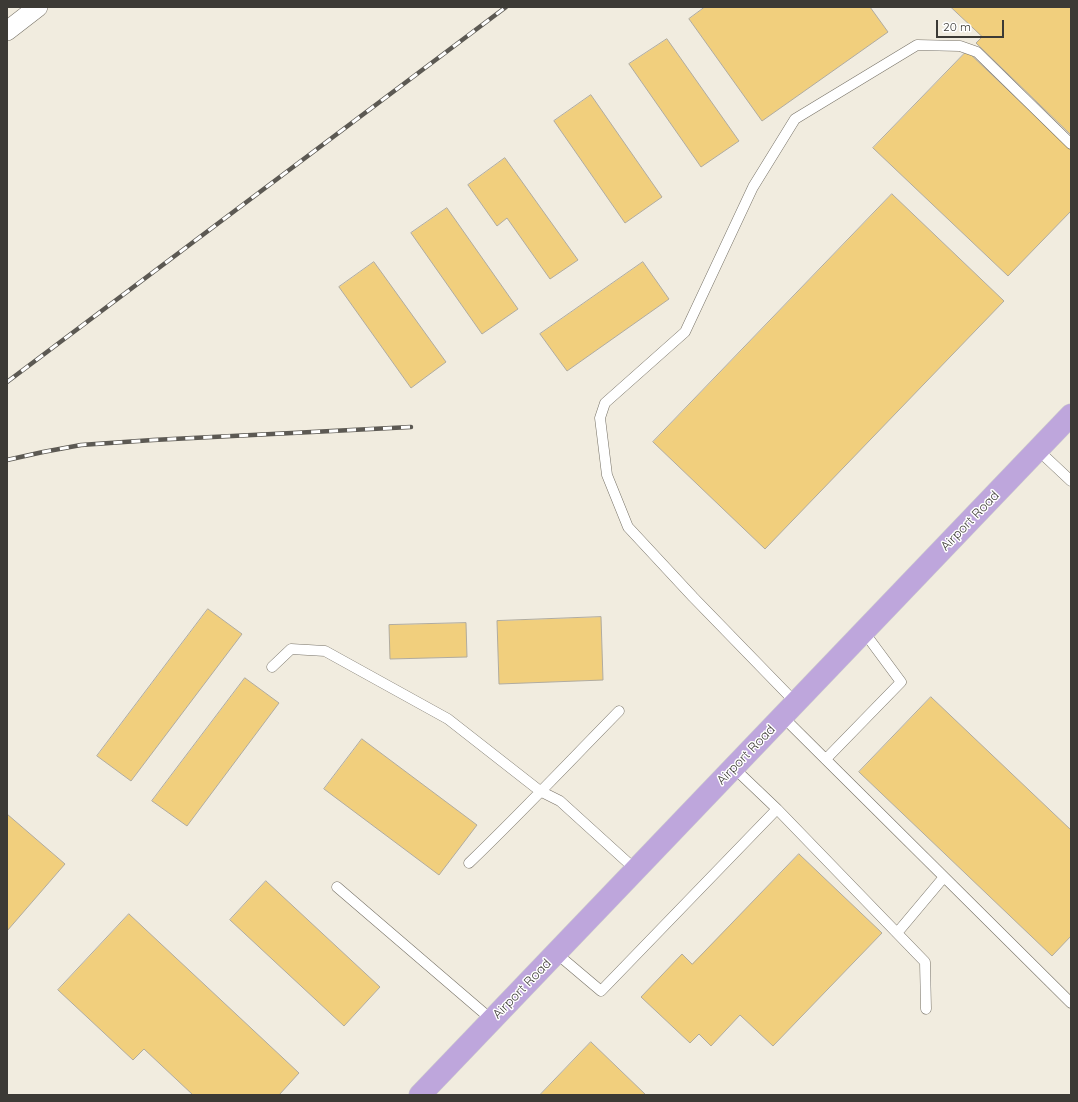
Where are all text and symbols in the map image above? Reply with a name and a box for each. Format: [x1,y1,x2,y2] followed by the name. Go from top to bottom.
[938,12,1006,38] scale bar
[943,19,971,34] text: 20 m
[938,488,1002,554] street label: Airport Road
[714,722,778,788] street label: Airport Road
[490,956,554,1022] street label: Airport Road

